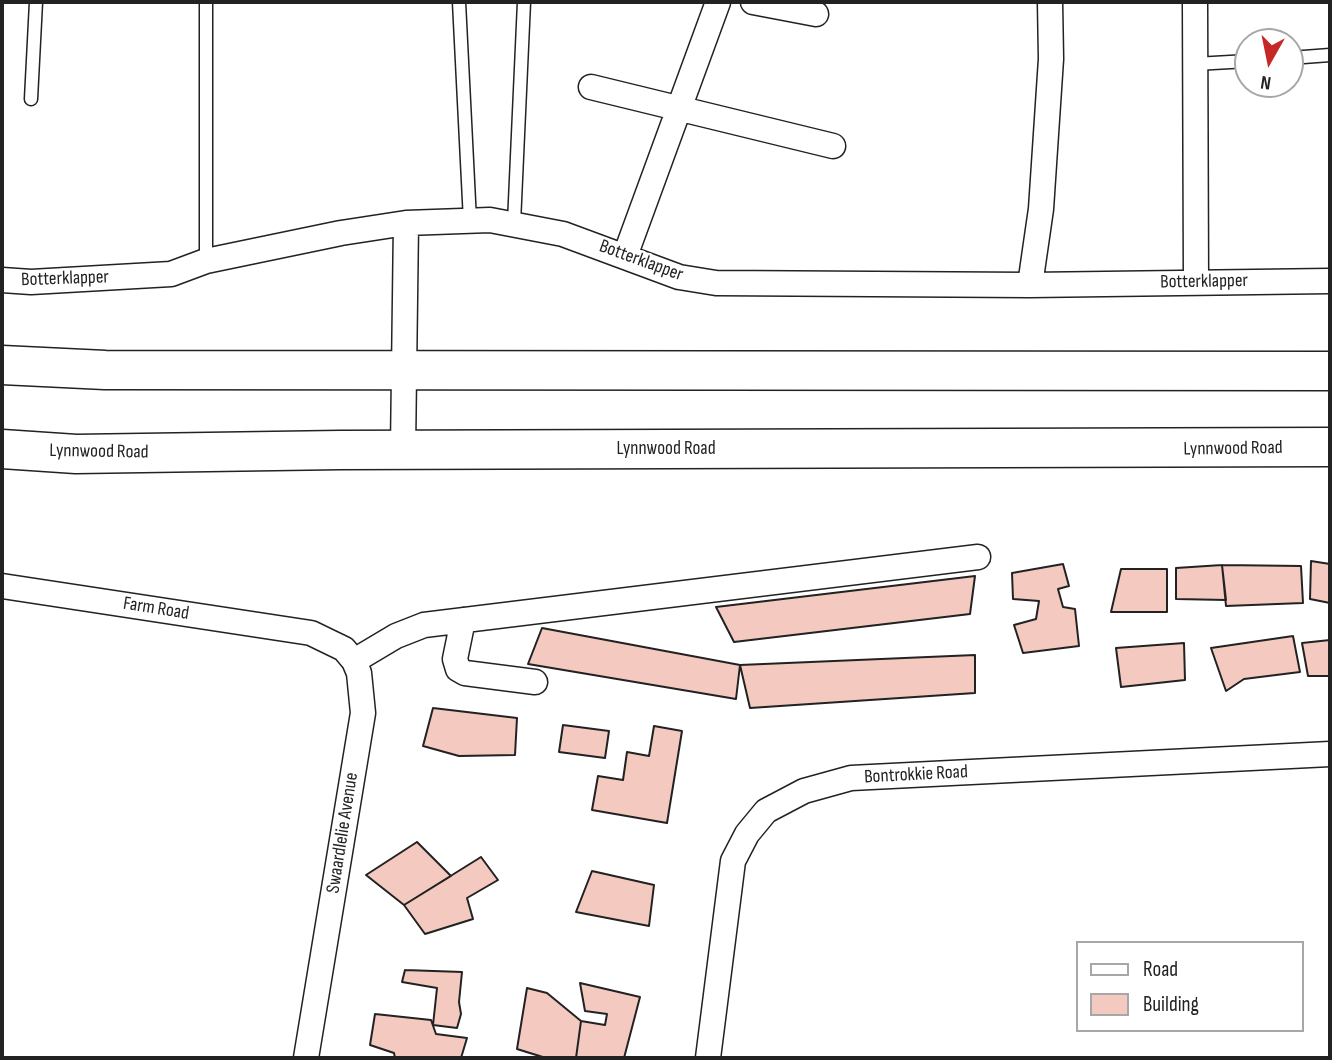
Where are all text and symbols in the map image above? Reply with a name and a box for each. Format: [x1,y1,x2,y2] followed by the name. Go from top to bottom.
[1234,28,1304,98] north arrow
[1259,70,1273,94] text: N
[596,235,686,287] street label: Botterklapper
[21,266,109,292] street label: Botterklapper
[1160,270,1248,294] street label: Botterklapper
[1183,437,1283,461] street label: Lynnwood Road
[616,438,716,460] street label: Lynnwood Road
[49,440,149,464] street label: Lynnwood Road
[121,593,191,625] street label: Farm Road
[864,761,968,789] street label: Bontrokkie Road
[322,771,364,895] street label: Swaardlelie Avenue
[1076,941,1304,1032] legend
[1143,957,1178,982] text: Road
[1143,992,1199,1017] text: Building

